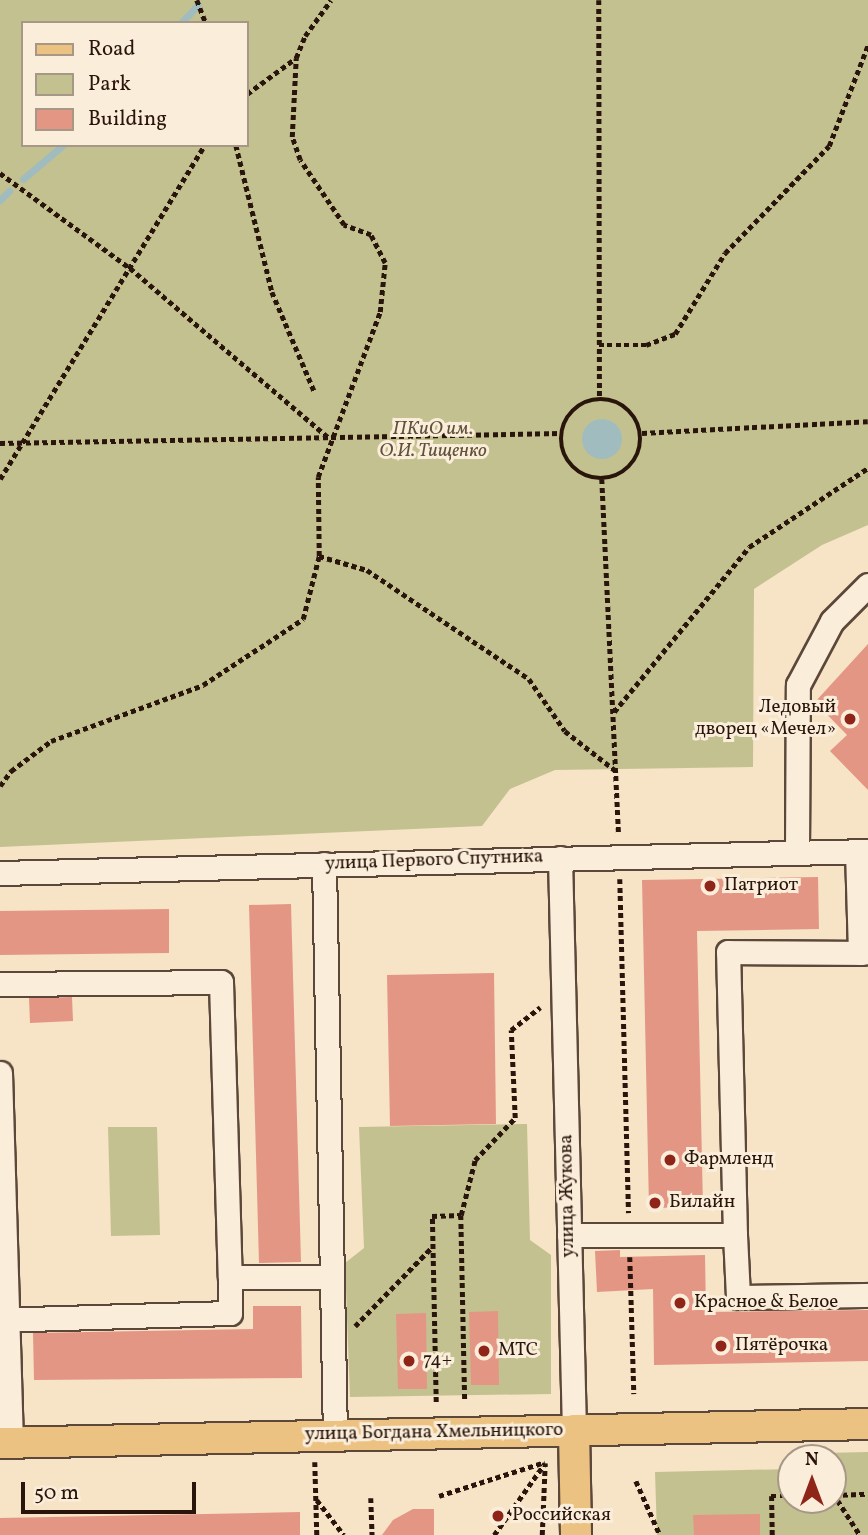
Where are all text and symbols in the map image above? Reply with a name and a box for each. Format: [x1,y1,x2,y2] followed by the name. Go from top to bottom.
[21,21,248,147] legend
[88,35,135,64] text: Road
[88,70,131,99] text: Park
[88,105,167,134] text: Building
[379,419,487,463] park label: ПКиО им. О.И. Тищенко
[695,697,836,741] place label: Ледовый дворец «Мечел»
[842,711,858,727] marker: Ледовый дворец «Мечел»
[324,846,544,876] street label: улица Первого Спутника
[724,875,798,897] place label: Патриот
[702,878,718,894] marker: Патриот
[556,1134,580,1258] street label: улица Жукова
[684,1149,774,1171] place label: Фармленд
[662,1152,678,1168] marker: Фармленд
[669,1192,735,1214] place label: Билайн
[647,1195,663,1211] marker: Билайн
[694,1292,838,1314] place label: Красное & Белое
[672,1295,688,1311] marker: Красное & Белое
[735,1335,828,1357] place label: Пятёрочка
[713,1338,729,1354] marker: Пятёрочка
[498,1340,538,1362] place label: МТС
[476,1343,492,1359] marker: МТС
[423,1350,452,1372] place label: 74+
[401,1353,417,1369] marker: 74+
[304,1419,564,1447] street label: улица Богдана Хмельницкого
[777,1444,847,1514] north arrow
[805,1447,819,1473] text: N
[24,1468,200,1512] scale bar
[34,1479,79,1508] text: 50 m
[512,1505,611,1527] place label: Российская
[490,1508,506,1524] marker: Российская

